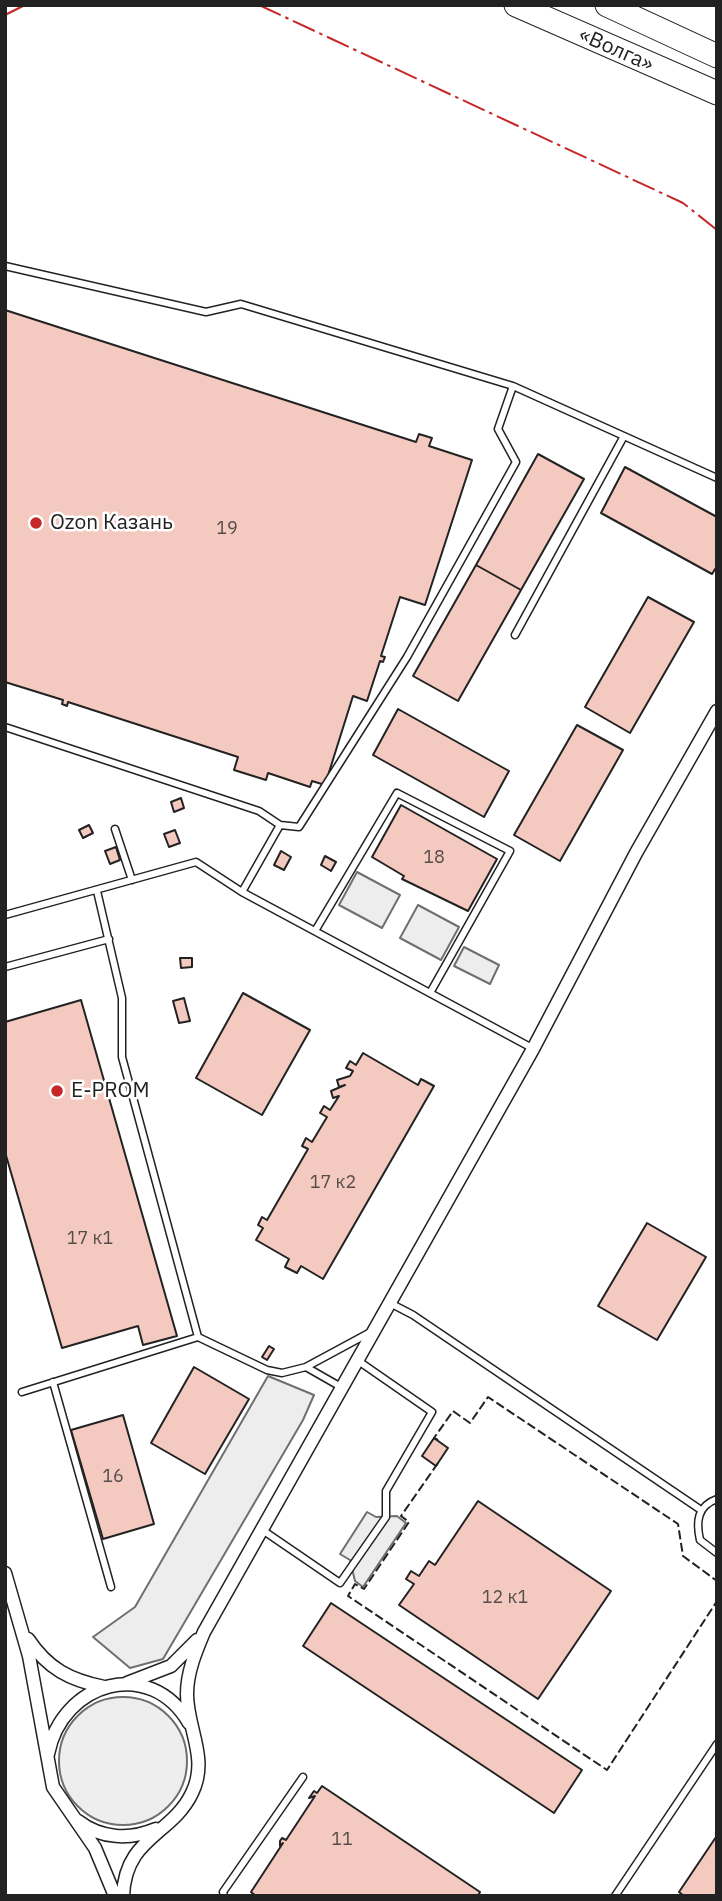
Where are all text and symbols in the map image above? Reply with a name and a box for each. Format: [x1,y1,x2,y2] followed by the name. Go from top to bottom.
[575,22,657,78] street label: «Волга»
[50,510,173,536] place label: Ozon Казань
[28,515,44,531] marker: Ozon Казань
[216,518,238,540] house number: 19
[423,847,445,869] house number: 18
[71,1078,149,1104] place label: E-PROM
[49,1083,65,1099] marker: E-PROM
[310,1172,356,1194] house number: 17 к2
[67,1228,113,1250] house number: 17 к1
[102,1466,124,1488] house number: 16
[482,1587,528,1609] house number: 12 к1
[331,1829,353,1851] house number: 11

